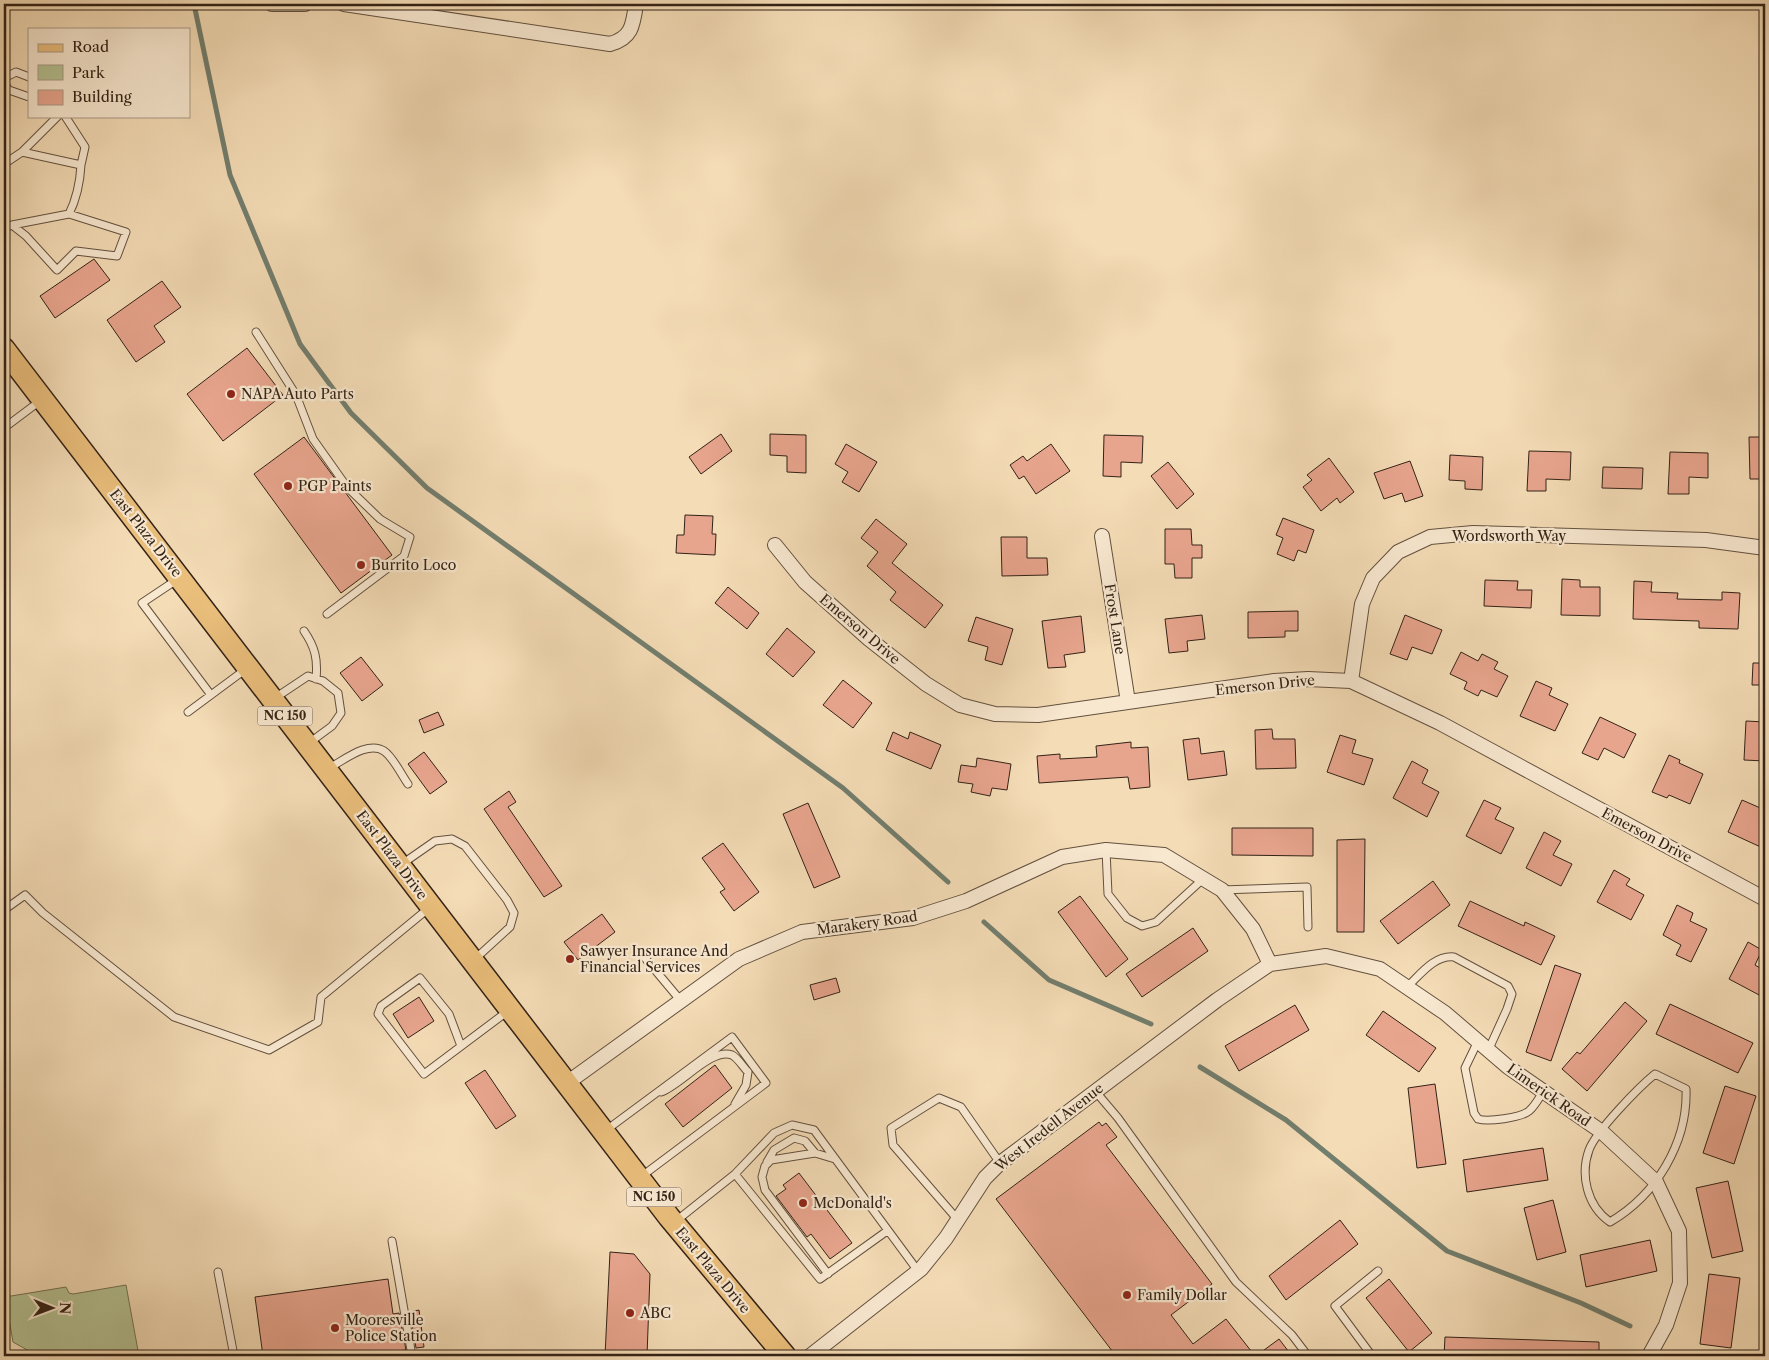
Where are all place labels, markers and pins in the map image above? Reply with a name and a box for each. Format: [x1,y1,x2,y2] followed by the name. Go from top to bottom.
[241,385,354,403] place label: NAPA Auto Parts
[225,388,237,400] marker: NAPA Auto Parts
[298,477,372,495] place label: PGP Paints
[282,480,294,492] marker: PGP Paints
[371,556,456,574] place label: Burrito Loco
[355,559,367,571] marker: Burrito Loco
[580,942,729,976] place label: Sawyer Insurance And Financial Services
[564,953,576,965] marker: Sawyer Insurance And Financial Services
[813,1194,892,1212] place label: McDonald's
[797,1197,809,1209] marker: McDonald's
[1137,1286,1227,1304] place label: Family Dollar
[1121,1289,1133,1301] marker: Family Dollar
[639,1304,671,1322] place label: ABC
[624,1307,636,1319] marker: ABC
[345,1311,437,1345] place label: Mooresville Police Station
[329,1322,341,1334] marker: Mooresville Police Station

